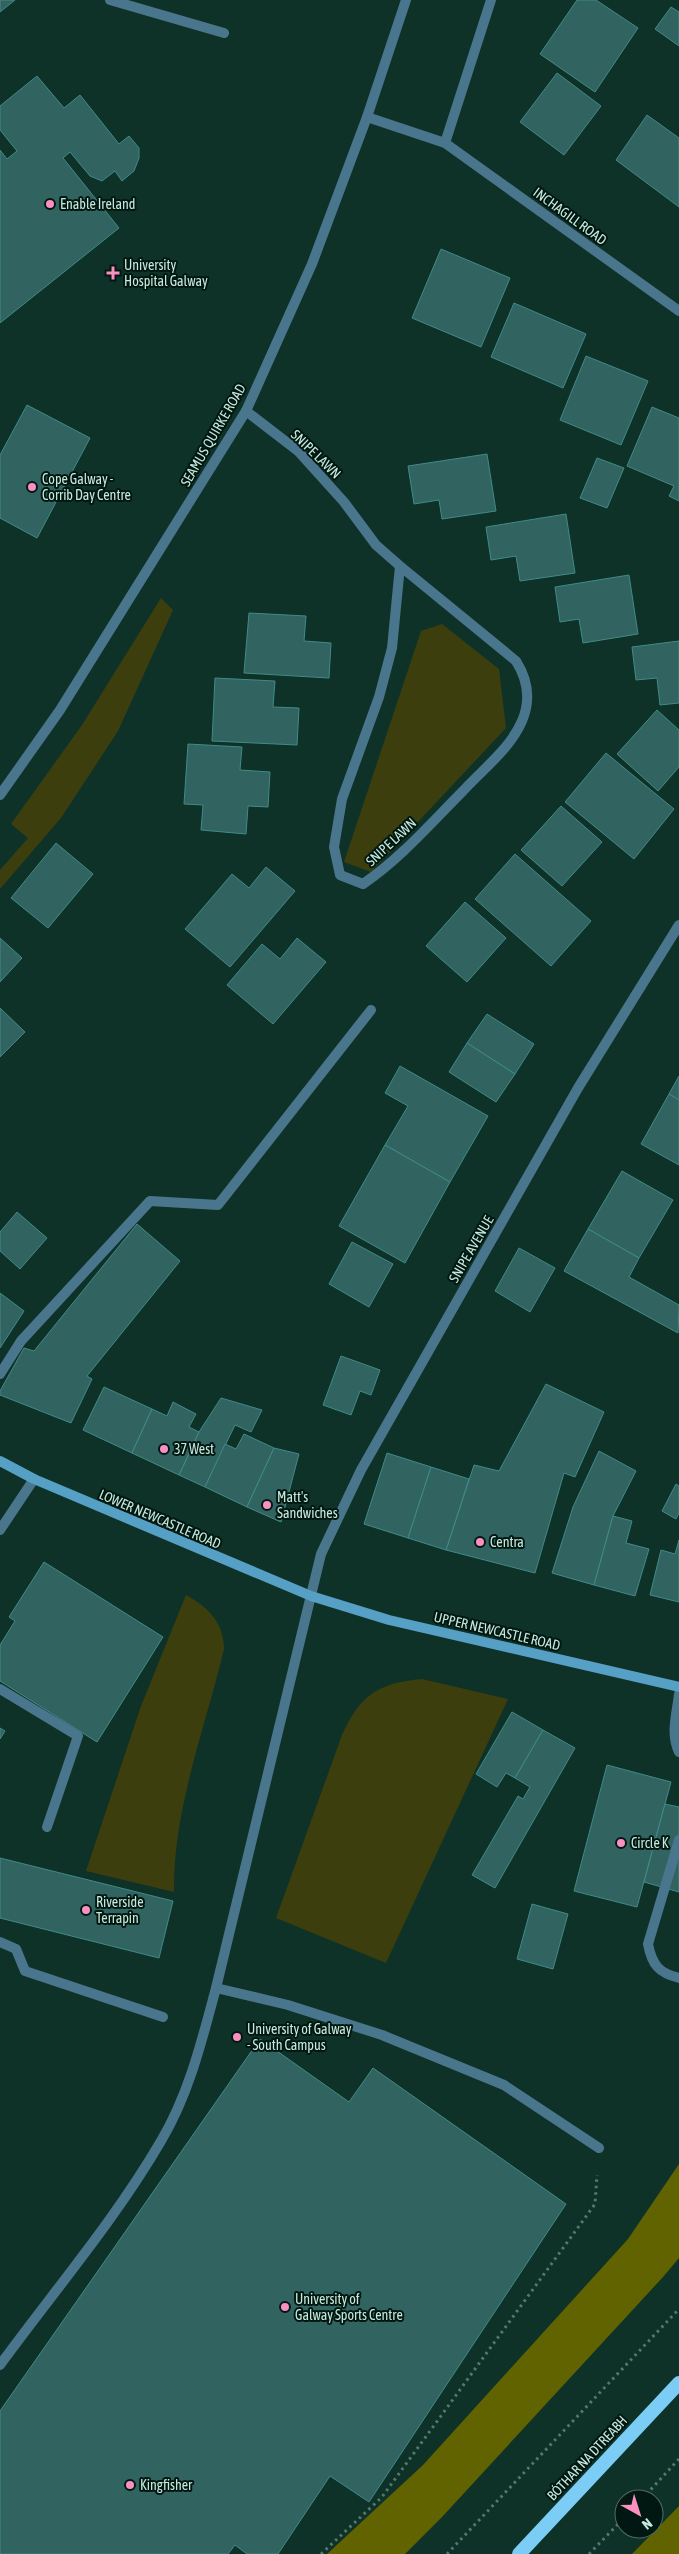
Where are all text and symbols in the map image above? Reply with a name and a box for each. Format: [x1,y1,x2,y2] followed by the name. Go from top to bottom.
[530,184,610,248] street label: INCHAGILL ROAD
[60,196,135,212] place label: Enable Ireland
[44,198,56,210] marker: Enable Ireland
[124,257,208,289] place label: University Hospital Galway
[106,266,120,280] marker: University Hospital Galway
[177,381,249,489] street label: SEAMUS QUIRKE ROAD
[288,426,344,482] street label: SNIPE LAWN
[42,471,131,503] place label: Cope Galway - Corrib Day Centre
[26,481,38,493] marker: Cope Galway - Corrib Day Centre
[363,815,419,869] street label: SNIPE LAWN
[445,1213,497,1285] street label: SNIPE AVENUE
[174,1441,214,1457] place label: 37 West
[158,1443,170,1455] marker: 37 West
[97,1486,223,1552] street label: LOWER NEWCASTLE ROAD
[277,1489,338,1521] place label: Matt's Sandwiches
[261,1499,273,1511] marker: Matt's Sandwiches
[490,1534,524,1550] place label: Centra
[474,1536,486,1548] marker: Centra
[432,1609,562,1653] street label: UPPER NEWCASTLE ROAD
[631,1835,669,1851] place label: Circle K
[615,1837,627,1849] marker: Circle K
[96,1894,144,1926] place label: Riverside Terrapin
[80,1904,92,1916] marker: Riverside Terrapin
[247,2021,352,2053] place label: University of Galway - South Campus
[231,2031,243,2043] marker: University of Galway - South Campus
[295,2291,403,2323] place label: University of Galway Sports Centre
[279,2301,291,2313] marker: University of Galway Sports Centre
[544,2412,630,2504] street label: BÓTHAR NA DTREABH
[140,2477,193,2493] place label: Kingfisher
[124,2479,136,2491] marker: Kingfisher
[614,2489,664,2539] north arrow
[639,2515,655,2533] text: N

